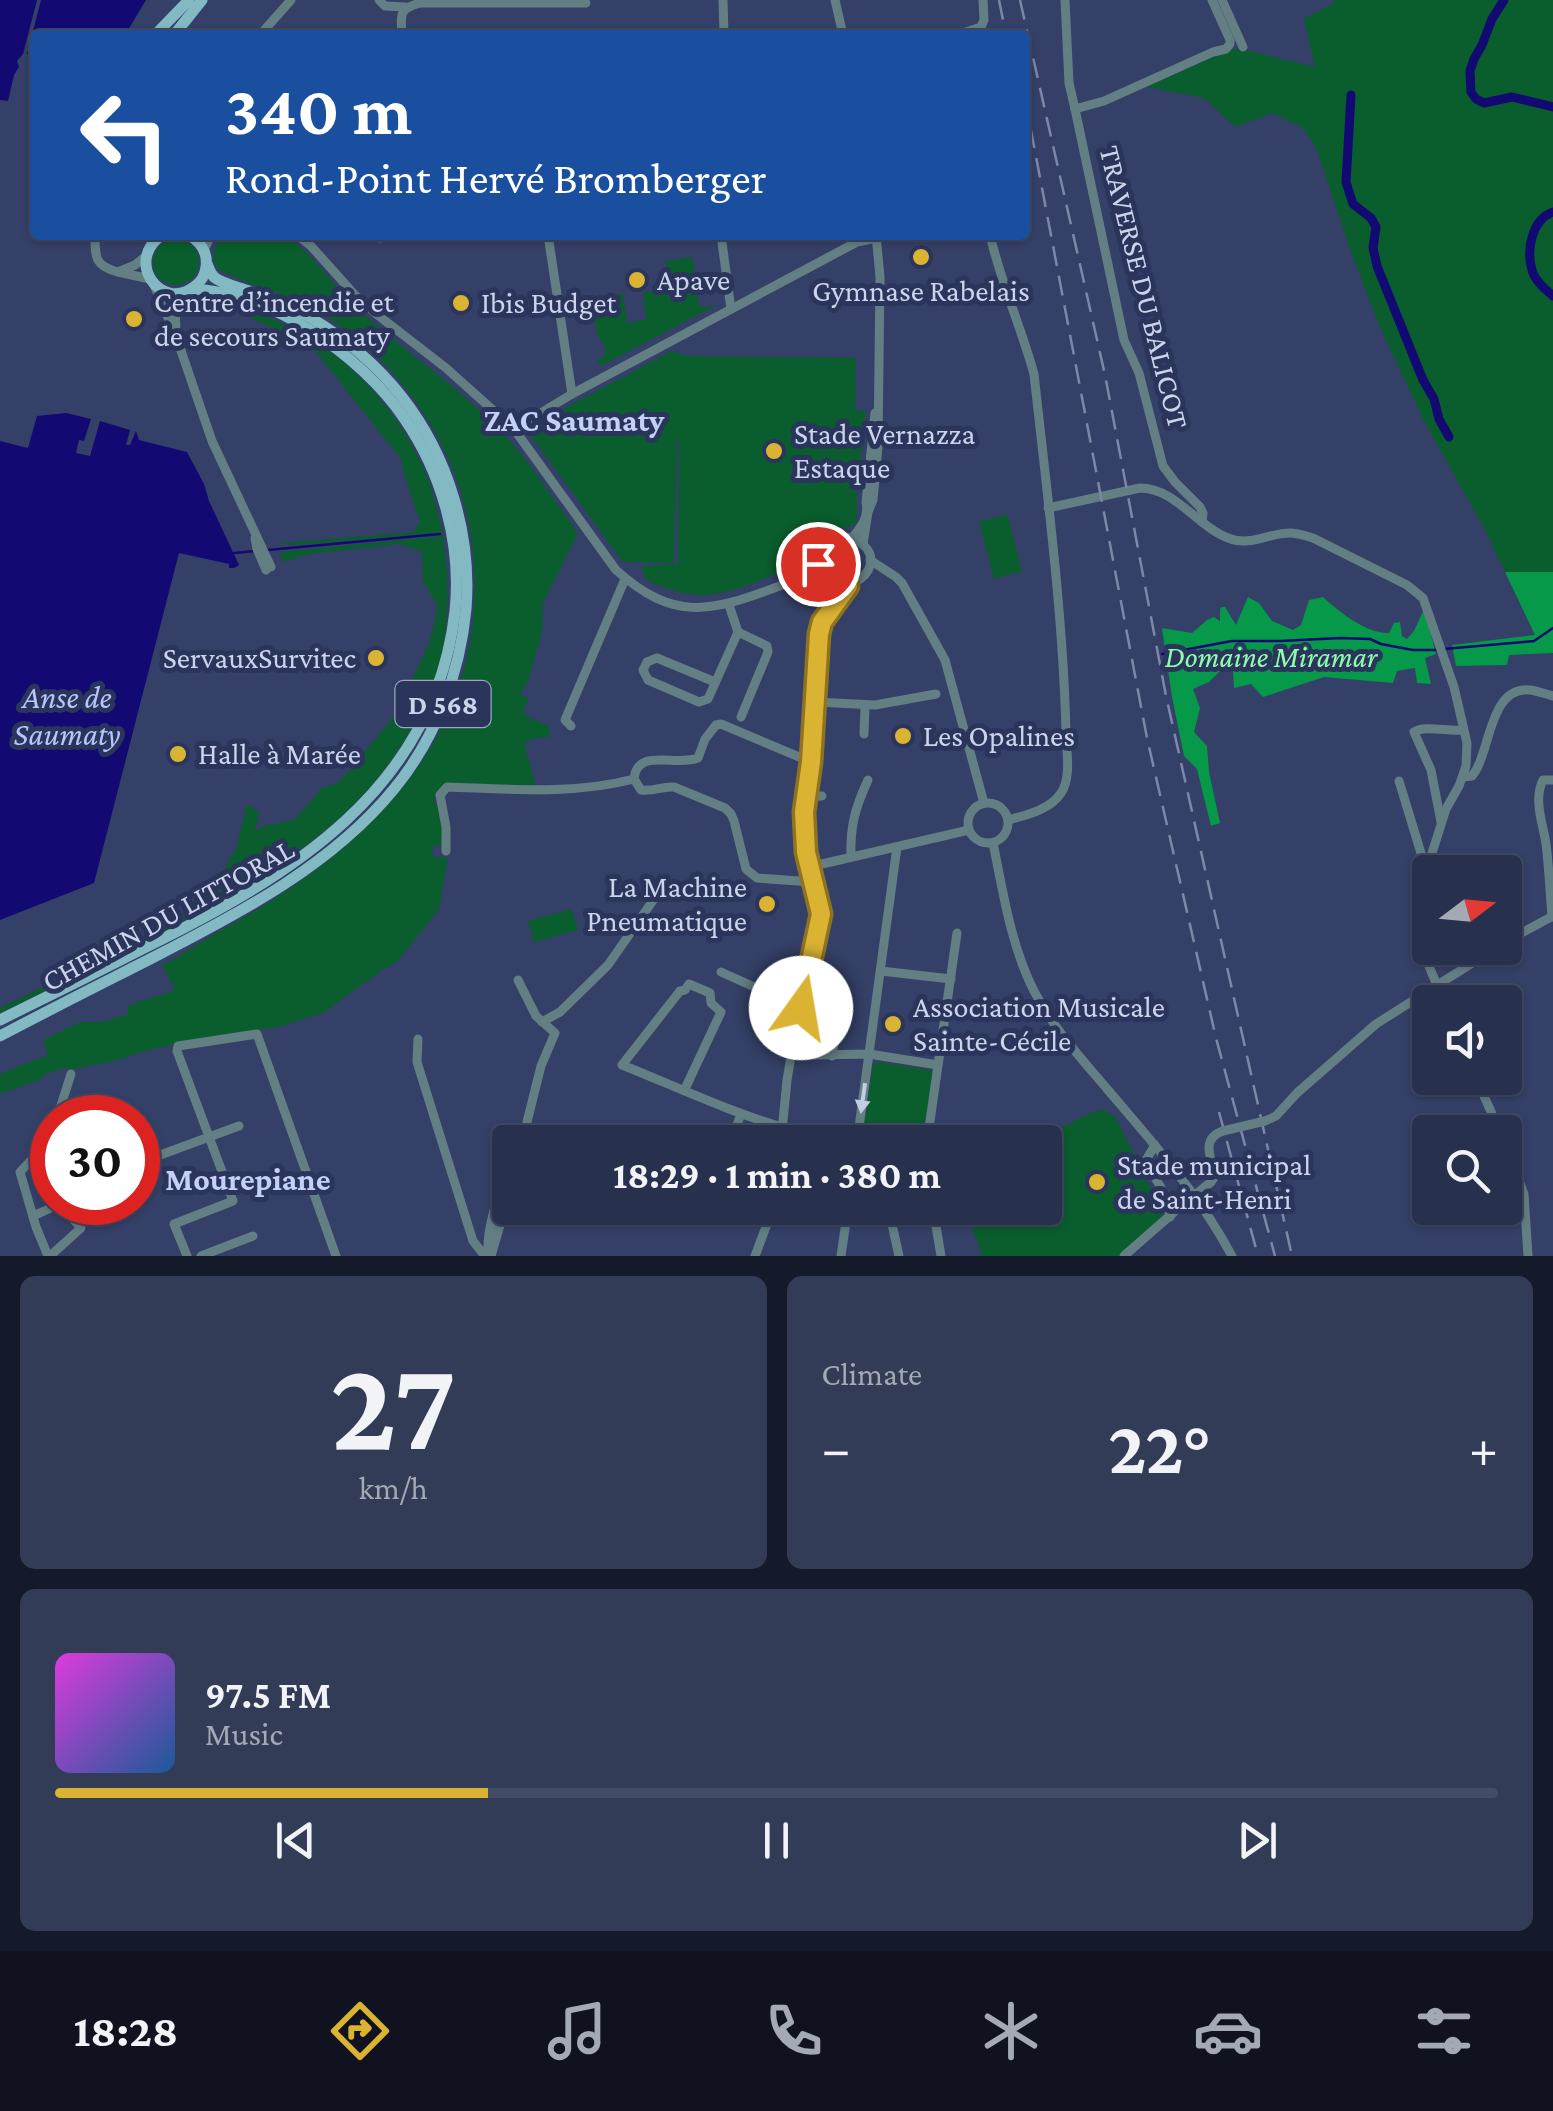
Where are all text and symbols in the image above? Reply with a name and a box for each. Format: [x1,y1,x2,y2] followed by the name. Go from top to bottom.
[60,70,190,200] icon: left
[225,71,412,149] text: 340 m
[1093,142,1196,432] street label: TRAVERSE DU BALICOT
[225,153,767,203] text: Rond-Point Hervé Bromberger
[910,246,932,268] marker: Gymnase Rabelais
[657,263,730,297] place label: Apave
[626,269,648,291] marker: Apave
[812,274,1030,308] place label: Gymnase Rabelais
[154,285,395,353] place label: Centre d’incendie et de secours Saumaty
[481,286,617,320] place label: Ibis Budget
[450,292,472,314] marker: Ibis Budget
[123,308,145,330] marker: Centre d’incendie et de secours Saumaty
[484,402,665,438] district label: ZAC Saumaty
[794,417,975,485] place label: Stade Vernazza Estaque
[763,440,785,462] marker: Stade Vernazza Estaque
[776,522,861,607] pin
[791,537,846,592] icon: arrive
[1165,640,1379,673] park label: Domaine Miramar
[163,641,357,674] place label: ServauxSurvitec
[365,647,387,669] marker: ServauxSurvitec
[13,679,121,752] water label: Anse de Saumaty
[396,681,490,727] road number: D 568
[923,719,1075,753] place label: Les Opalines
[892,725,914,747] marker: Les Opalines
[198,737,361,770] place label: Halle à Marée
[167,743,189,765] marker: Halle à Marée
[36,832,299,997] street label: CHEMIN DU LITTORAL
[1412,855,1522,965] north arrow
[1412,855,1522,1225] map controls
[587,870,747,938] place label: La Machine Pneumatique
[756,893,778,915] marker: La Machine Pneumatique
[749,956,853,1060] position arrow
[1412,985,1522,1095] button: sound
[913,990,1165,1057] place label: Association Musicale Sainte-Cécile
[882,1013,904,1035] marker: Association Musicale Sainte-Cécile
[854,1083,870,1114] one-way arrow
[30,1095,160,1225] speed limit sign: 30
[1412,1115,1522,1225] button: search
[1117,1148,1311,1215] place label: Stade municipal de Saint-Henri
[613,1154,941,1196] text: 18:29 · 1 min · 380 m
[165,1161,331,1197] district label: Mourepiane
[1086,1171,1108,1193] marker: Stade municipal de Saint-Henri
[330,1332,456,1477] text: 27
[822,1356,922,1392] text: Climate
[1108,1406,1211,1489] text: 22°
[822,1418,851,1479] text: −
[1469,1418,1498,1479] text: +
[359,1470,428,1506] text: km/h
[205,1674,331,1716] text: 97.5 FM
[205,1716,283,1752] text: Music
[268,1813,323,1868] icon: previous
[749,1813,804,1868] icon: pause
[1230,1813,1285,1868] icon: next
[325,1996,395,2066] icon: directions
[542,1996,612,2066] icon: music
[759,1996,829,2066] icon: phone
[976,1996,1046,2066] icon: climate
[1193,1996,1263,2066] icon: car
[1409,1996,1479,2066] icon: filters
[73,2006,178,2056] text: 18:28

